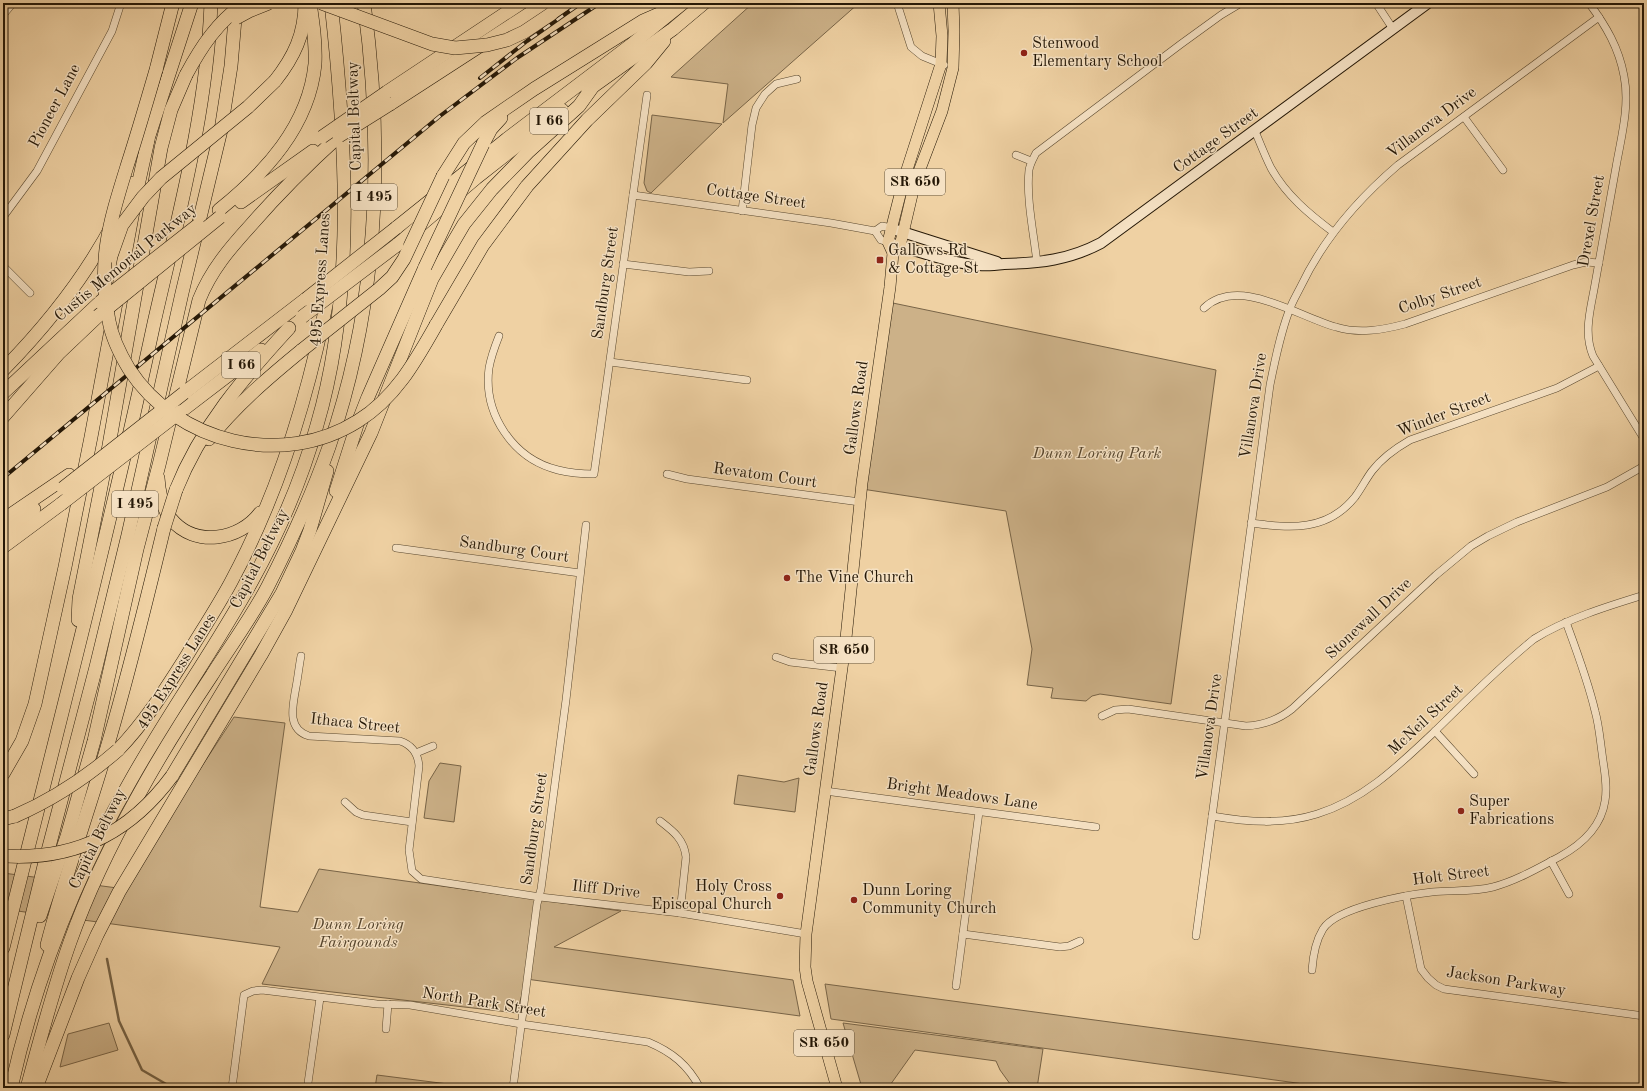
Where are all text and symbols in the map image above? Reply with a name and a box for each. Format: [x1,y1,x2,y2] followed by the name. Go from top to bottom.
[1032,36,1162,70] place label: Stenwood Elementary School
[1019,48,1029,58] marker: Stenwood Elementary School
[345,60,365,171] street label: Capital Beltway
[26,62,84,150] street label: Pioneer Lane
[1384,84,1480,162] street label: Villanova Drive
[1171,105,1262,177] street label: Cottage Street
[530,108,568,134] road number: I 66
[885,169,945,195] road number: SR 650
[1576,173,1608,268] street label: Drexel Street
[705,182,807,212] street label: Cottage Street
[351,184,397,210] road number: I 495
[52,201,200,325] street label: Custis Memorial Parkway
[308,213,334,347] street label: 495 Express Lanes
[590,225,622,340] street label: Sandburg Street
[888,243,979,277] place label: Gallows Rd & Cottage St
[875,255,885,265] marker: Gallows Rd & Cottage St
[1396,274,1484,318] street label: Colby Street
[222,352,260,378] road number: I 66
[1238,352,1270,460] street label: Villanova Drive
[842,360,872,456] street label: Gallows Road
[1395,390,1493,440] street label: Winder Street
[1032,446,1162,462] park label: Dunn Loring Park
[712,461,818,491] street label: Revatom Court
[112,491,158,517] road number: I 495
[228,506,292,612] street label: Capital Beltway
[458,534,570,566] street label: Sandburg Court
[795,570,914,586] place label: The Vine Church
[782,573,792,583] marker: The Vine Church
[1323,575,1415,663] street label: Stonewall Drive
[135,611,219,733] street label: 495 Express Lanes
[814,637,874,663] road number: SR 650
[1195,673,1225,781] street label: Villanova Drive
[802,681,832,777] street label: Gallows Road
[1386,681,1467,758] street label: McNeil Street
[309,711,401,737] street label: Ithaca Street
[519,771,551,886] street label: Sandburg Street
[885,776,1039,814] street label: Bright Meadows Lane
[67,786,130,892] street label: Capital Beltway
[1469,794,1554,828] place label: Super Fabrications
[1456,806,1466,816] marker: Super Fabrications
[1412,863,1491,889] street label: Holt Street
[571,878,641,902] street label: Iliff Drive
[651,879,772,913] place label: Holy Cross Episcopal Church
[862,883,997,917] place label: Dunn Loring Community Church
[775,891,785,901] marker: Holy Cross Episcopal Church
[849,895,859,905] marker: Dunn Loring Community Church
[311,917,404,951] park label: Dunn Loring Fairgounds
[1445,965,1567,999] street label: Jackson Parkway
[421,985,548,1021] street label: North Park Street
[794,1030,854,1056] road number: SR 650

